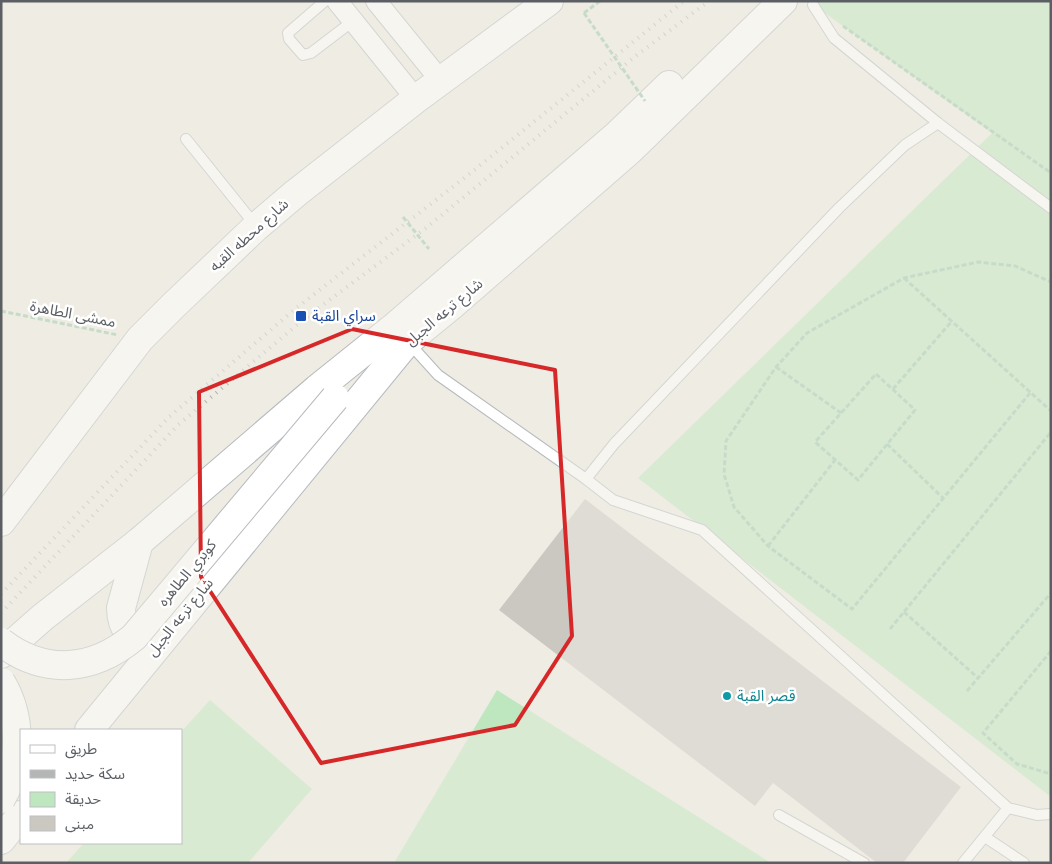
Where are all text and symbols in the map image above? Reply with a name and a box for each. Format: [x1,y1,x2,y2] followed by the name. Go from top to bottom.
[206,195,294,277] street label: شارع محطه القبه
[402,274,489,352] street label: شارع ترعه الجبل
[29,297,117,331] street label: ممشى الطاهرة
[312,307,376,327] place label: سراي القبة
[294,309,308,323] marker: سراي القبة
[154,535,222,612] street label: كوبري الطاهره
[143,574,220,662] street label: شارع ترعه الجبل
[737,687,796,705] place label: قصر القبة
[721,690,733,702] marker: قصر القبة
[20,729,182,844] legend
[65,740,97,759] text: طريق
[65,765,125,782] text: سكة حديد
[65,790,101,807] text: حديقة
[65,815,94,833] text: مبنى

